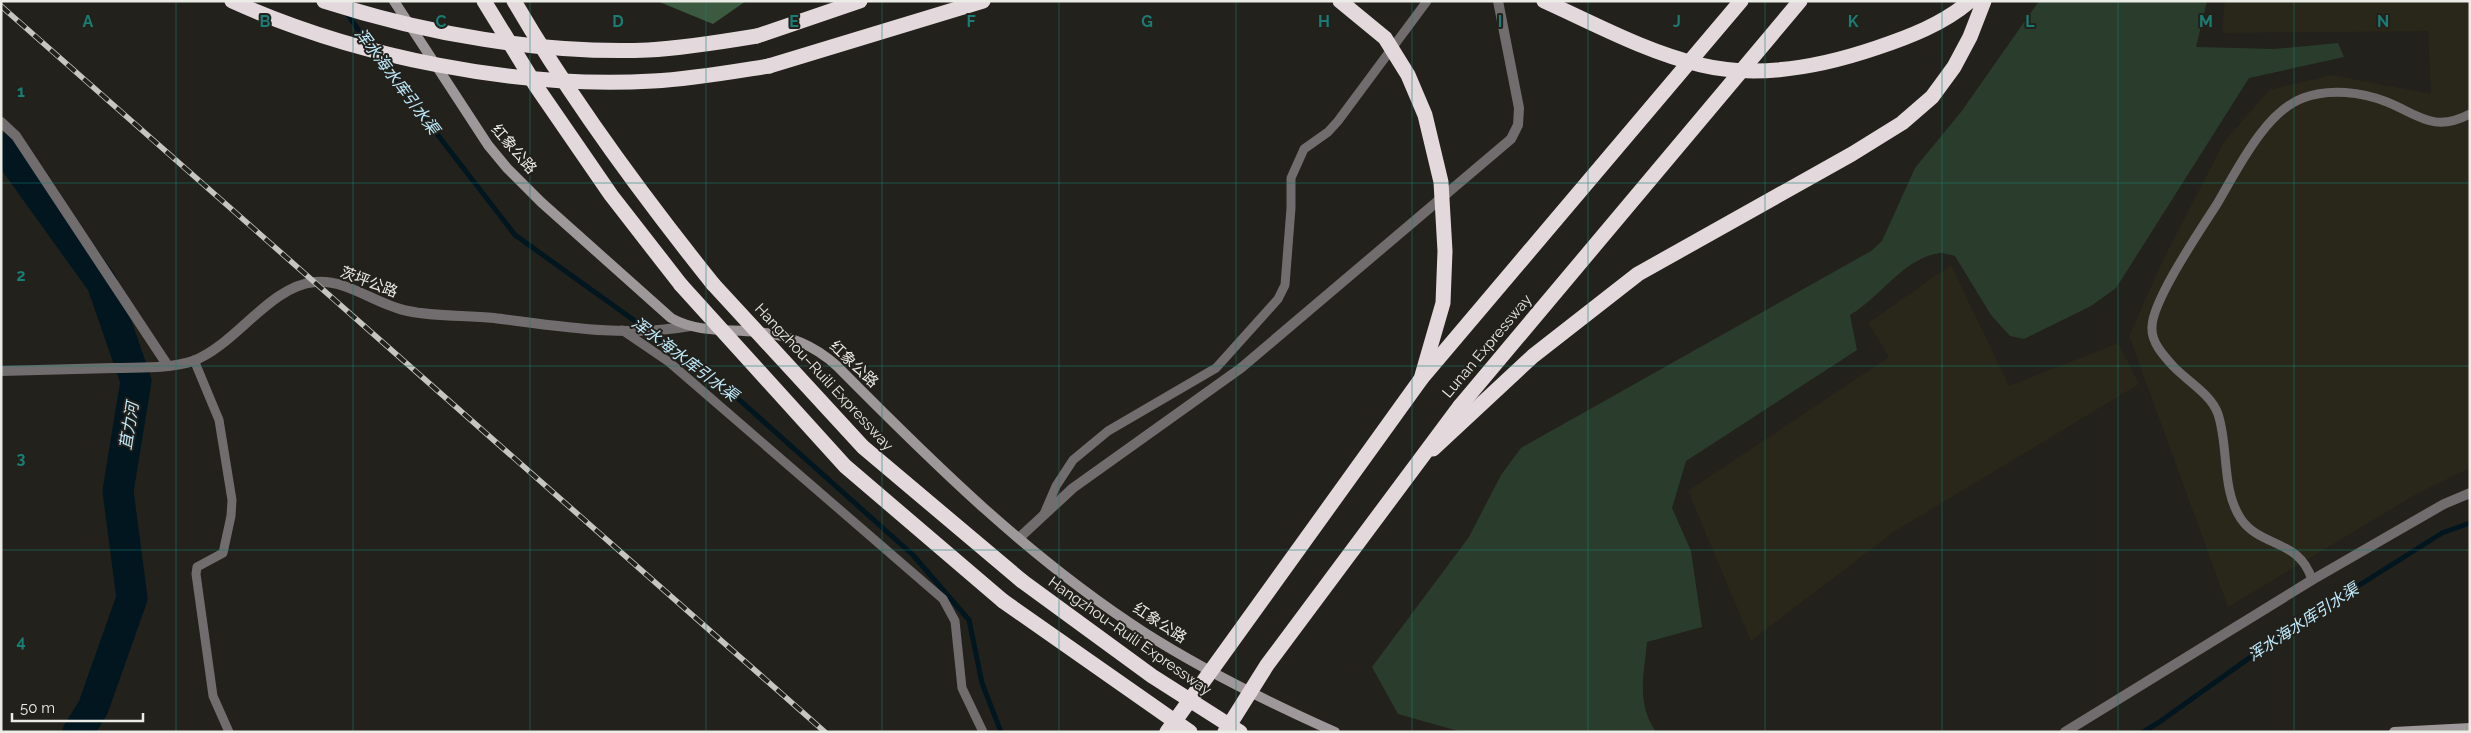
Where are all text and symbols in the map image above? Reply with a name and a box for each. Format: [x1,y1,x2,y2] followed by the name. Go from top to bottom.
[83,12,94,31] text: A
[260,12,271,31] text: B
[436,12,447,31] text: C
[612,12,624,31] text: D
[789,12,799,31] text: E
[966,12,976,31] text: F
[1141,12,1153,31] text: G
[1318,12,1330,31] text: H
[1498,12,1502,31] text: I
[1673,12,1681,31] text: J
[1848,12,1859,31] text: K
[2025,12,2035,31] text: L
[2199,12,2213,31] text: M
[2377,12,2389,31] text: N
[351,24,444,139] water label: 浑水海水库引水渠
[17,82,25,101] text: 1
[488,120,540,178] street label: 红象公路
[338,263,400,301] street label: 茨坪公路
[16,266,26,285] text: 2
[1439,291,1535,401] street label: Lunan Expressway
[751,300,897,454] street label: Hangzhou–Ruili Expressway
[628,313,743,406] water label: 浑水海水库引水渠
[826,337,882,391] street label: 红象公路
[116,398,143,451] water label: 苴力河
[17,449,26,468] text: 3
[1045,573,1215,699] street label: Hangzhou–Ruili Expressway
[2244,578,2364,665] water label: 浑水海水库引水渠
[1130,599,1190,647] street label: 红象公路
[16,632,26,651] text: 4
[12,690,144,722] scale bar
[20,699,55,717] text: 50 m

